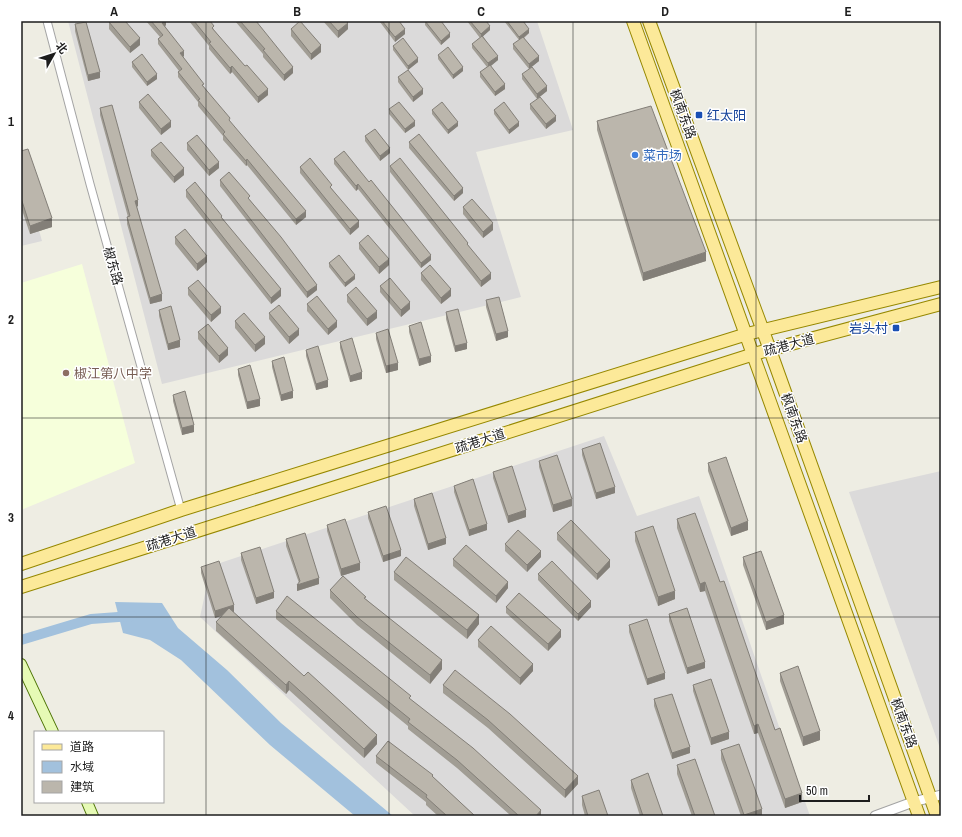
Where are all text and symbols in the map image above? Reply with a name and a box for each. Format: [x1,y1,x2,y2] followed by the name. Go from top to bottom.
[110,3,118,20] text: A
[293,3,301,20] text: B
[477,3,485,20] text: C
[661,3,669,20] text: D
[844,3,852,20] text: E
[34,34,74,74] north arrow
[53,39,71,56] text: 北
[666,87,700,141] street label: 枫南东路
[707,107,746,124] place label: 红太阳
[694,110,704,120] marker: 红太阳
[8,113,14,130] text: 1
[643,147,682,164] place label: 菜市场
[630,150,640,160] marker: 菜市场
[99,245,127,287] street label: 椒东路
[8,311,14,328] text: 2
[849,320,888,337] place label: 岩头村
[891,323,901,333] marker: 岩头村
[762,330,816,360] street label: 疏港大道
[74,365,152,382] place label: 椒江第八中学
[61,368,71,378] marker: 椒江第八中学
[777,391,811,445] street label: 枫南东路
[453,425,507,457] street label: 疏港大道
[8,509,14,526] text: 3
[144,523,198,555] street label: 疏港大道
[887,696,921,750] street label: 枫南东路
[8,707,14,724] text: 4
[34,731,164,803] legend
[70,739,94,755] text: 道路
[70,759,94,775] text: 水域
[800,777,869,803] scale bar
[70,779,94,795] text: 建筑
[806,783,828,799] text: 50 m

